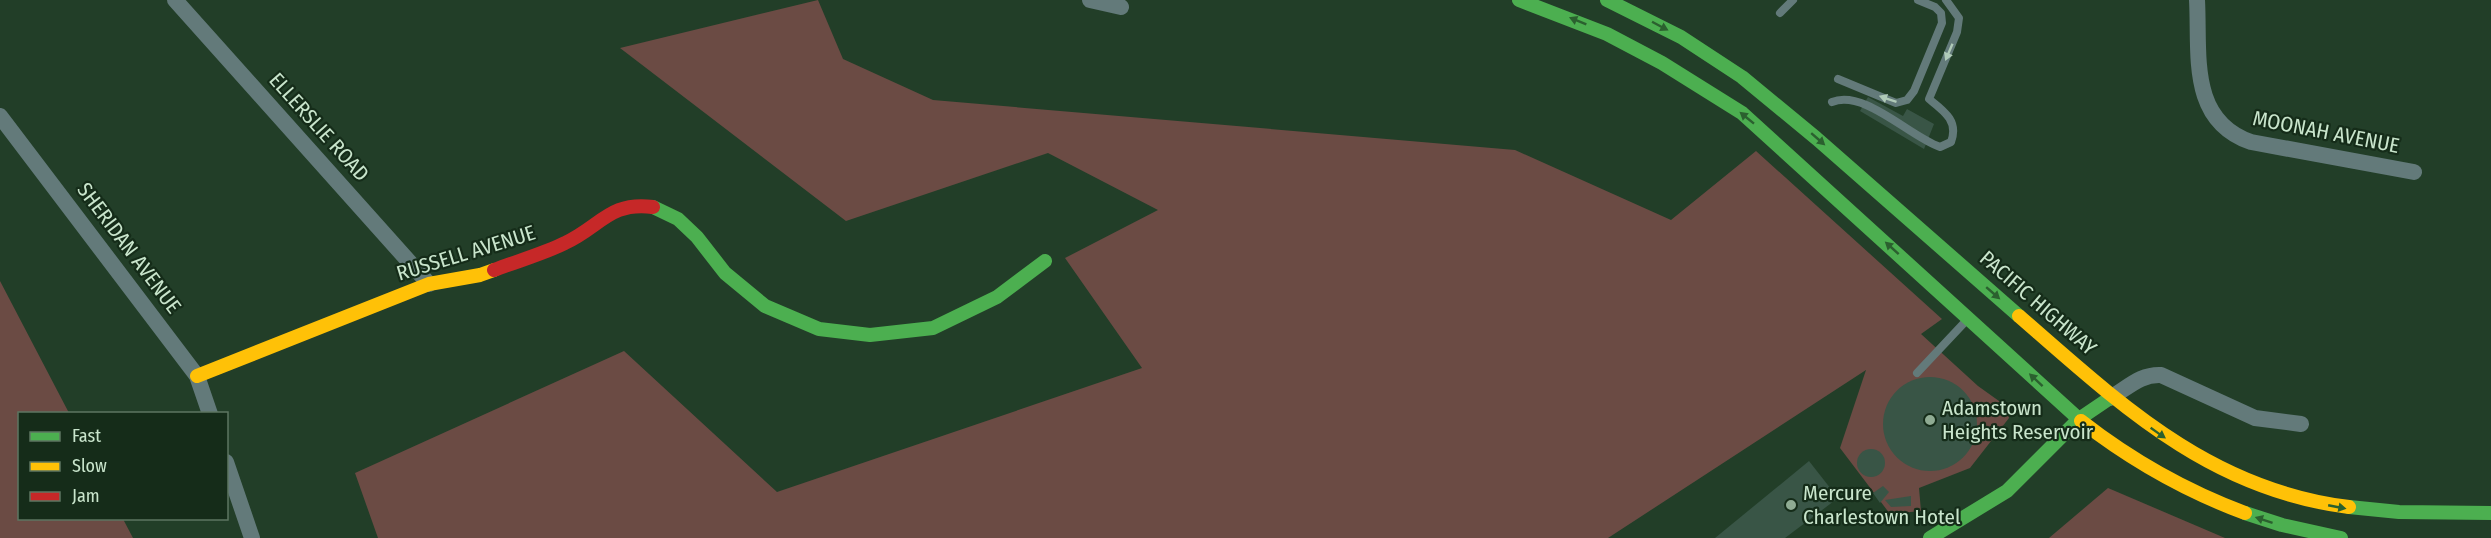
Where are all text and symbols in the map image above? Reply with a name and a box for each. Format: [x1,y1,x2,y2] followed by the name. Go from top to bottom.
[1569,16,1587,26] one-way arrow
[1652,21,1669,31] one-way arrow
[1944,44,1954,62] one-way arrow
[263,67,375,187] street label: ELLERSLIE ROAD
[1879,94,1897,103] one-way arrow
[2250,105,2402,159] street label: MOONAH AVENUE
[1740,112,1755,125] one-way arrow
[1810,133,1826,146] one-way arrow
[71,178,187,319] street label: SHERIDAN AVENUE
[393,220,539,286] street label: RUSSELL AVENUE
[1885,242,1900,255] one-way arrow
[1974,245,2102,361] street label: PACIFIC HIGHWAY
[1985,286,2000,299] one-way arrow
[2028,373,2043,387] one-way arrow
[1942,395,2094,445] place label: Adamstown Heights Reservoir
[18,412,228,520] legend
[1923,413,1937,427] marker: Adamstown Heights Reservoir
[72,425,101,447] text: Fast
[2149,427,2165,439] one-way arrow
[72,455,107,477] text: Slow
[1803,480,1961,530] place label: Mercure Charlestown Hotel
[72,485,100,507] text: Jam
[1784,498,1798,512] marker: Mercure Charlestown Hotel
[2327,503,2346,512] one-way arrow
[2255,515,2273,524] one-way arrow

